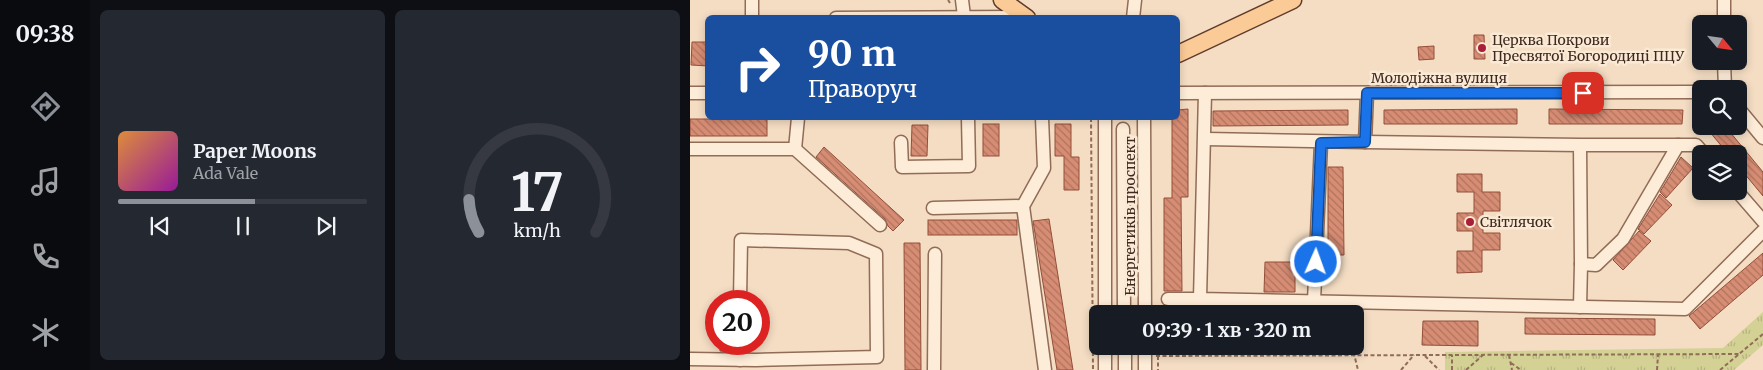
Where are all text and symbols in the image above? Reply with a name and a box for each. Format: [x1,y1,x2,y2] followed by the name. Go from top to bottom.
[1692,15,1748,70] north arrow
[1692,15,1747,200] map controls
[16,20,74,48] text: 09:38
[1492,31,1685,65] place label: Церква Покрови Пресвятої Богородиці ПЦУ
[808,32,896,76] text: 90 m
[725,35,790,100] icon: right
[1476,42,1488,54] marker: Церква Покрови Пресвятої Богородиці ПЦУ
[1371,69,1507,87] street label: Молодіжна вулиця
[1562,72,1604,114] pin
[808,75,917,103] text: Праворуч
[1569,79,1597,107] icon: arrive
[1692,80,1747,135] button: search
[28,89,63,124] icon: directions
[1121,136,1139,296] street label: Енергетиків проспект
[193,139,317,163] text: Paper Moons
[1692,145,1747,200] button: layers
[511,160,564,225] text: 17
[193,163,258,183] text: Ada Vale
[28,164,63,199] icon: music
[146,212,174,240] icon: previous
[229,212,257,240] icon: pause
[312,212,340,240] icon: next
[1480,213,1552,231] place label: Світлячок
[1464,216,1476,228] marker: Світлячок
[514,219,561,242] text: km/h
[1289,235,1341,287] position arrow
[28,239,63,274] icon: phone
[705,290,770,355] speed limit sign: 20
[28,315,63,350] icon: climate
[1142,318,1311,342] text: 09:39 · 1 хв · 320 m

